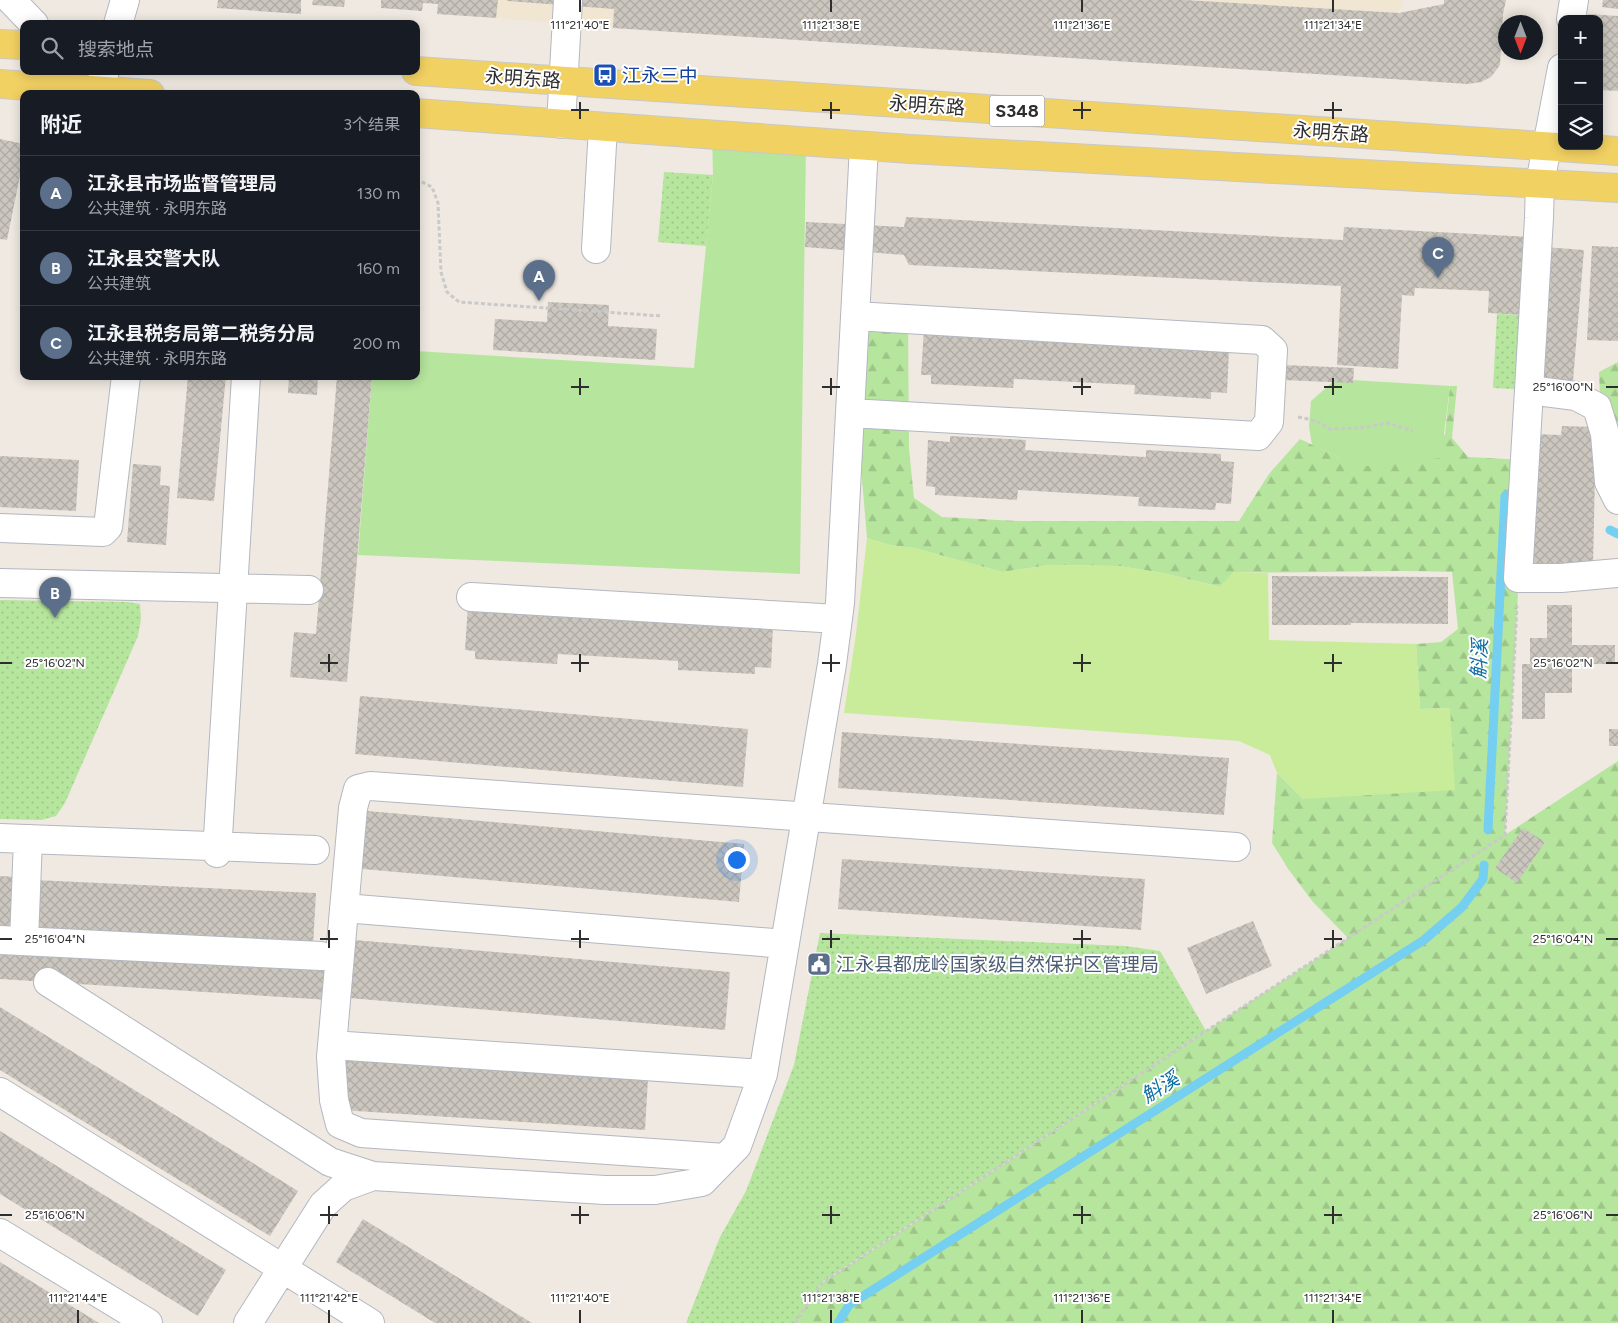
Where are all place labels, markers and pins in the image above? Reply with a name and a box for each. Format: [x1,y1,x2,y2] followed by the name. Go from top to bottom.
[592,62,618,88] bus stop icon: 江永三中
[622,64,698,87] place label: 江永三中
[1422,237,1454,278] pin: C
[523,260,555,301] pin: A
[39,577,71,618] pin: B
[806,951,832,977] public building icon: 江永县都庞岭国家级自然保护区管理局
[836,953,1159,976] place label: 江永县都庞岭国家级自然保护区管理局

